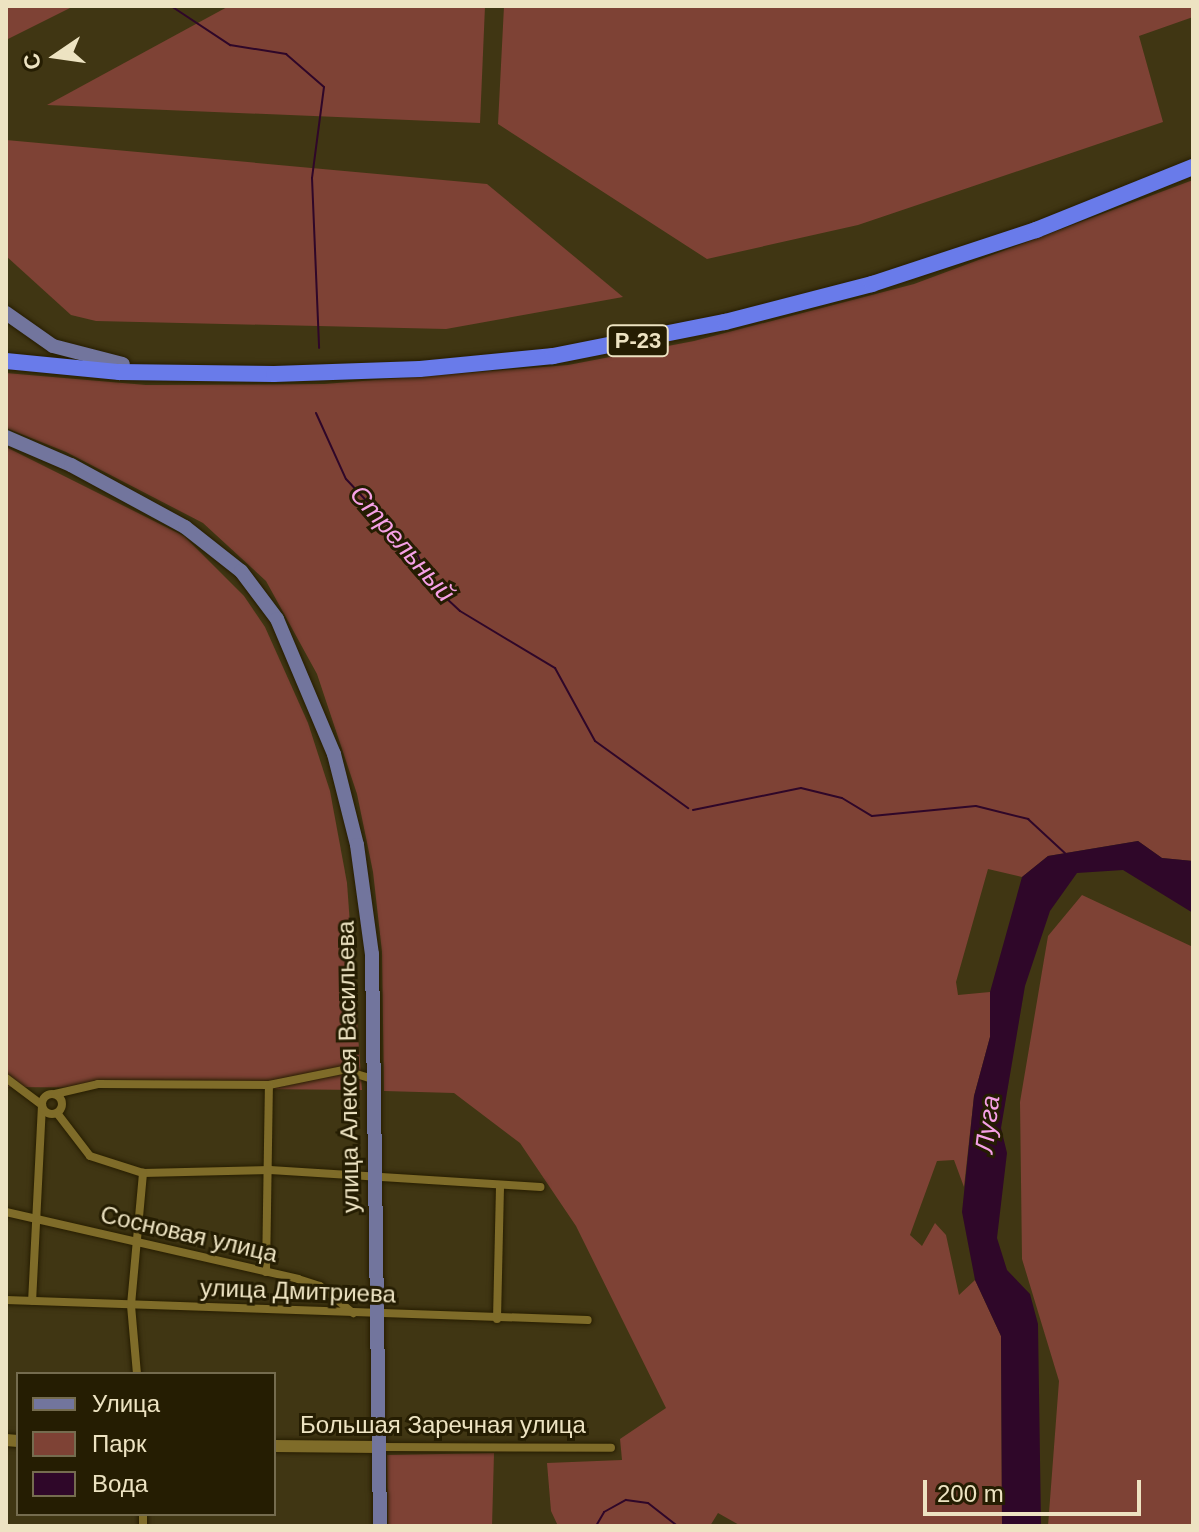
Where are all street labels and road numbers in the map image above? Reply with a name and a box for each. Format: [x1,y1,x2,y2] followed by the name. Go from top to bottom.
[606,323,670,359] road number: Р-23
[331,921,365,1213] street label: улица Алексея Васильева
[98,1200,280,1268] street label: Сосновая улица
[200,1273,396,1309] street label: улица Дмитриева
[300,1411,586,1439] street label: Большая Заречная улица

